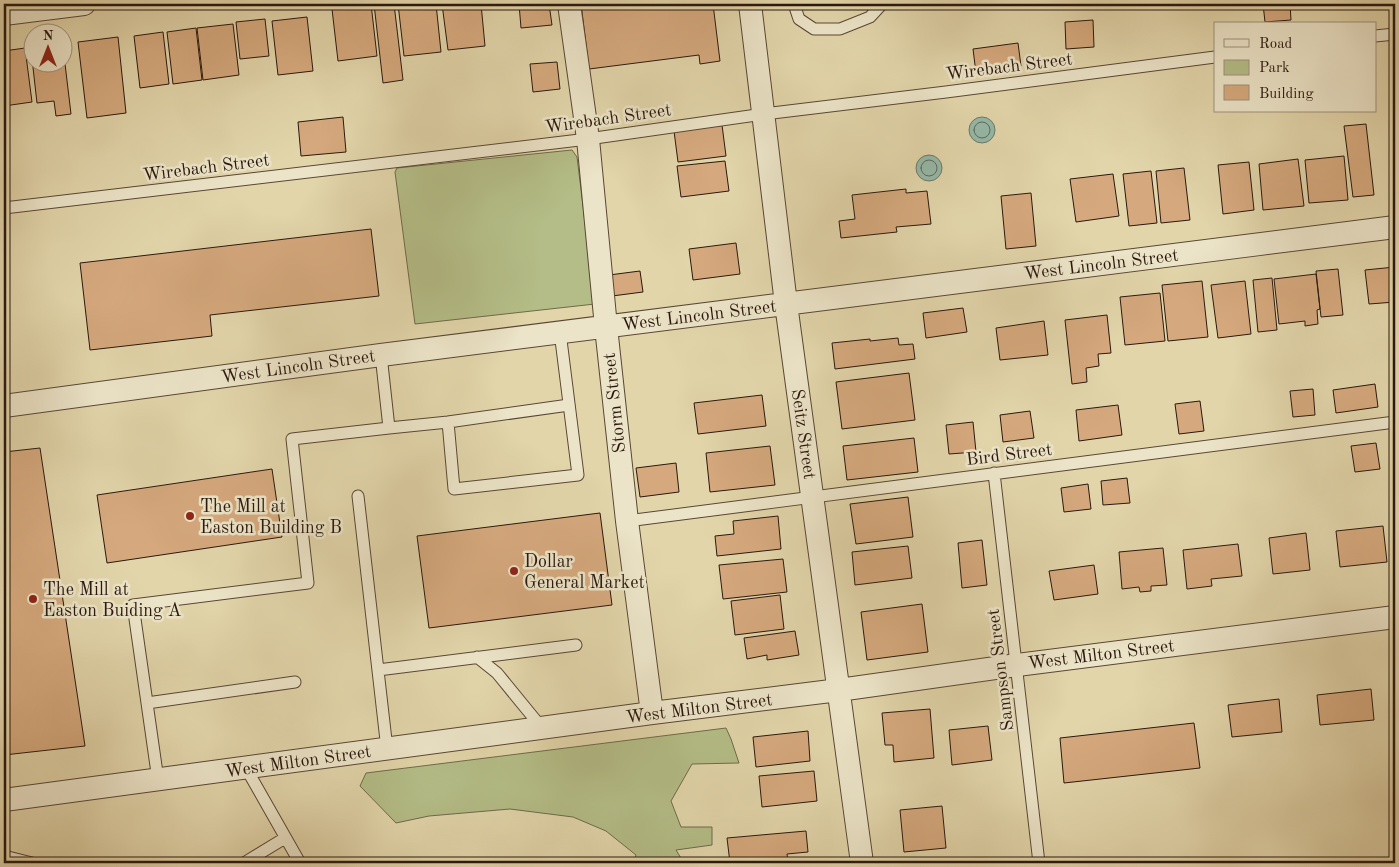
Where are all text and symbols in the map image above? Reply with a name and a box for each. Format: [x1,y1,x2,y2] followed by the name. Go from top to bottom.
[22,22,72,72] north arrow
[1214,22,1376,112] legend
[43,29,54,43] text: N
[1259,37,1293,52] text: Road
[945,50,1073,84] street label: Wirebach Street
[1259,61,1290,76] text: Park
[1259,87,1314,102] text: Building
[544,101,672,137] street label: Wirebach Street
[142,151,270,185] street label: Wirebach Street
[1023,247,1179,283] street label: West Lincoln Street
[621,298,777,334] street label: West Lincoln Street
[220,347,376,387] street label: West Lincoln Street
[601,352,629,454] street label: Storm Street
[788,388,818,481] street label: Seitz Street
[965,441,1053,469] street label: Bird Street
[200,498,342,537] place label: The Mill at Easton Building B
[184,510,196,522] marker: The Mill at Easton Building B
[524,553,645,592] place label: Dollar General Market
[508,565,520,577] marker: Dollar General Market
[43,581,182,620] place label: The Mill at Easton Buiding A
[27,593,39,605] marker: The Mill at Easton Buiding A
[985,608,1017,732] street label: Sampson Street
[1027,637,1175,673] street label: West Milton Street
[625,691,773,727] street label: West Milton Street
[224,743,372,781] street label: West Milton Street

